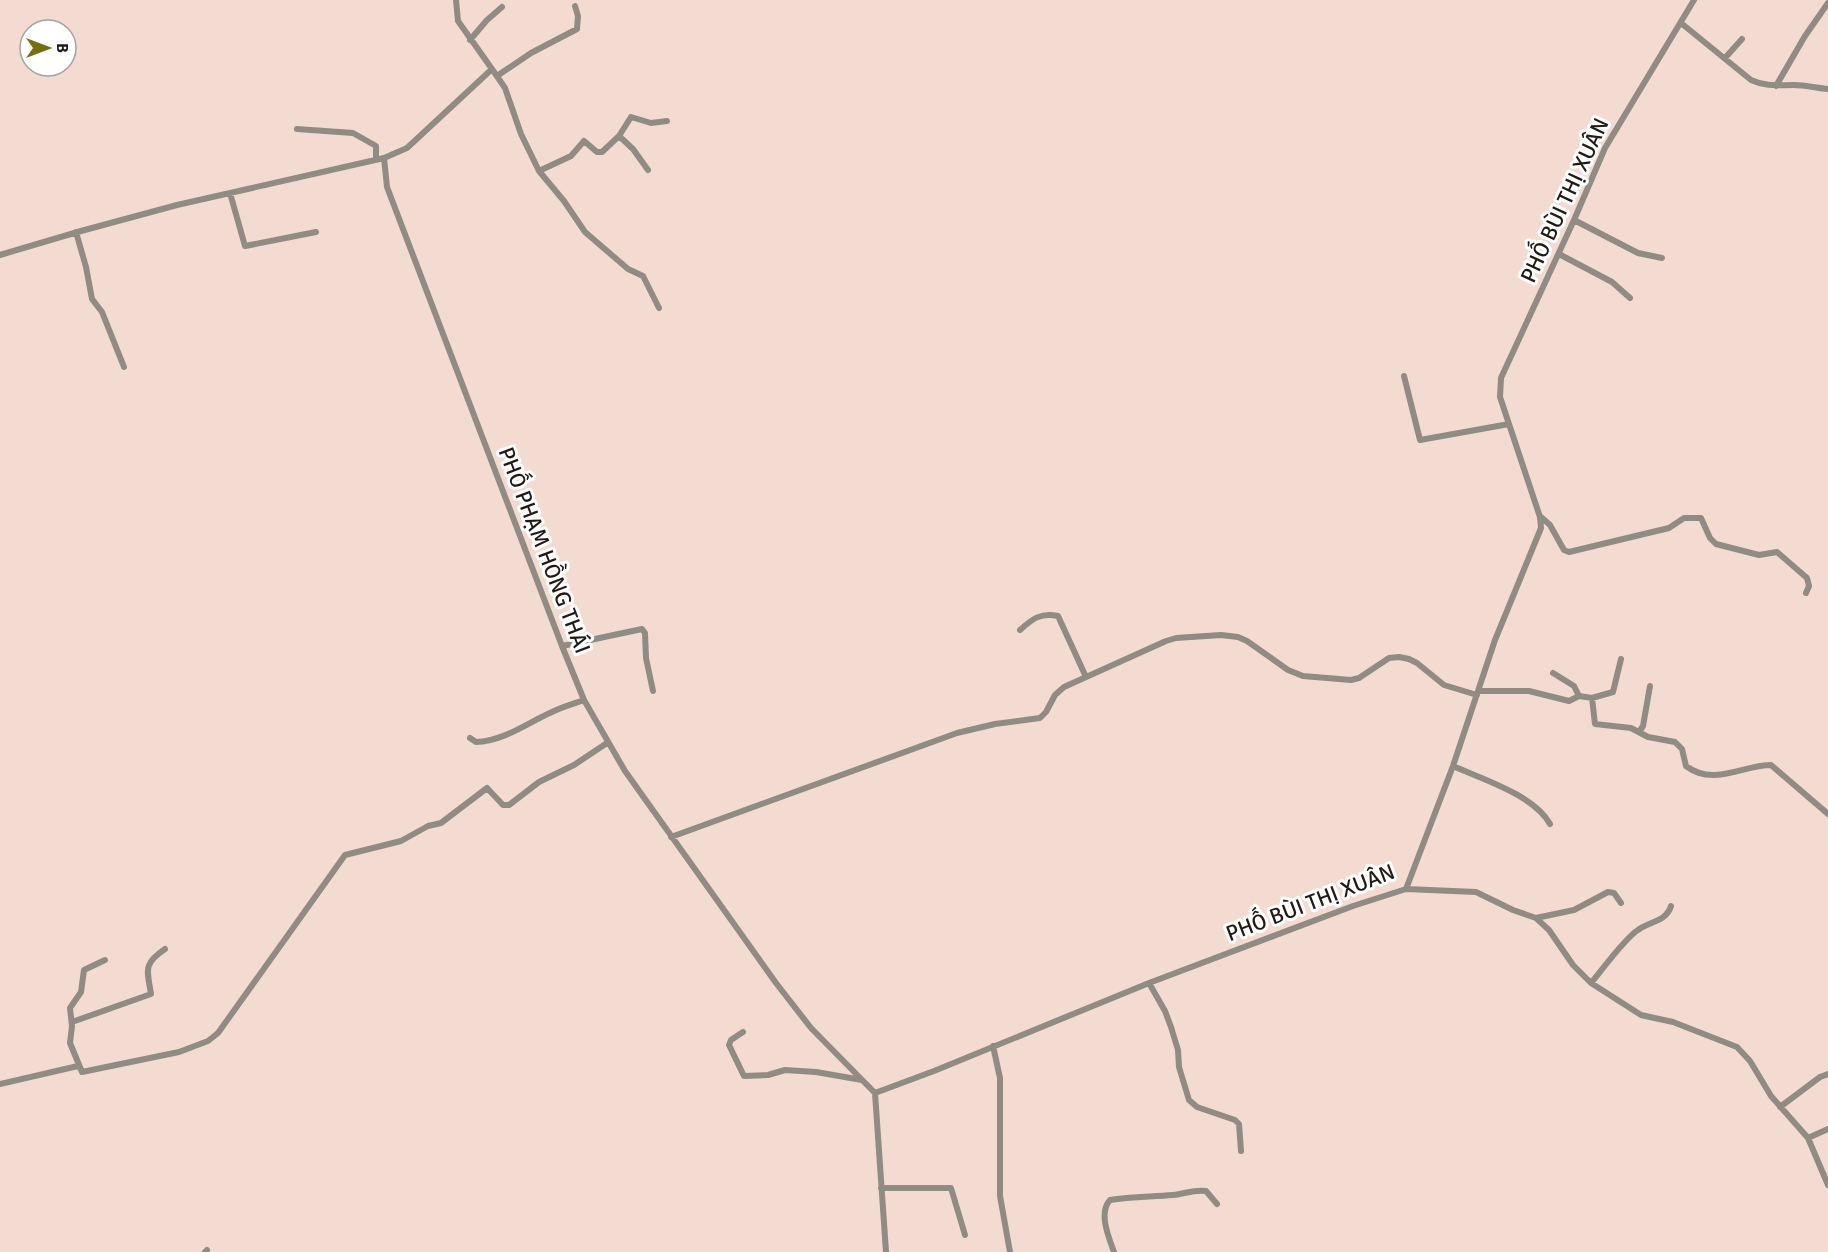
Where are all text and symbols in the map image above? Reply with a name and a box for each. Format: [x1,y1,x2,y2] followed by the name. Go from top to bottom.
[18,18,78,78] north arrow
[52,43,72,53] text: B
[1512,112,1614,287] street label: PHỐ BÙI THỊ XUÂN
[493,442,599,657] street label: PHỐ PHẠM HỒNG THÁI
[1221,855,1398,947] street label: PHỐ BÙI THỊ XUÂN

